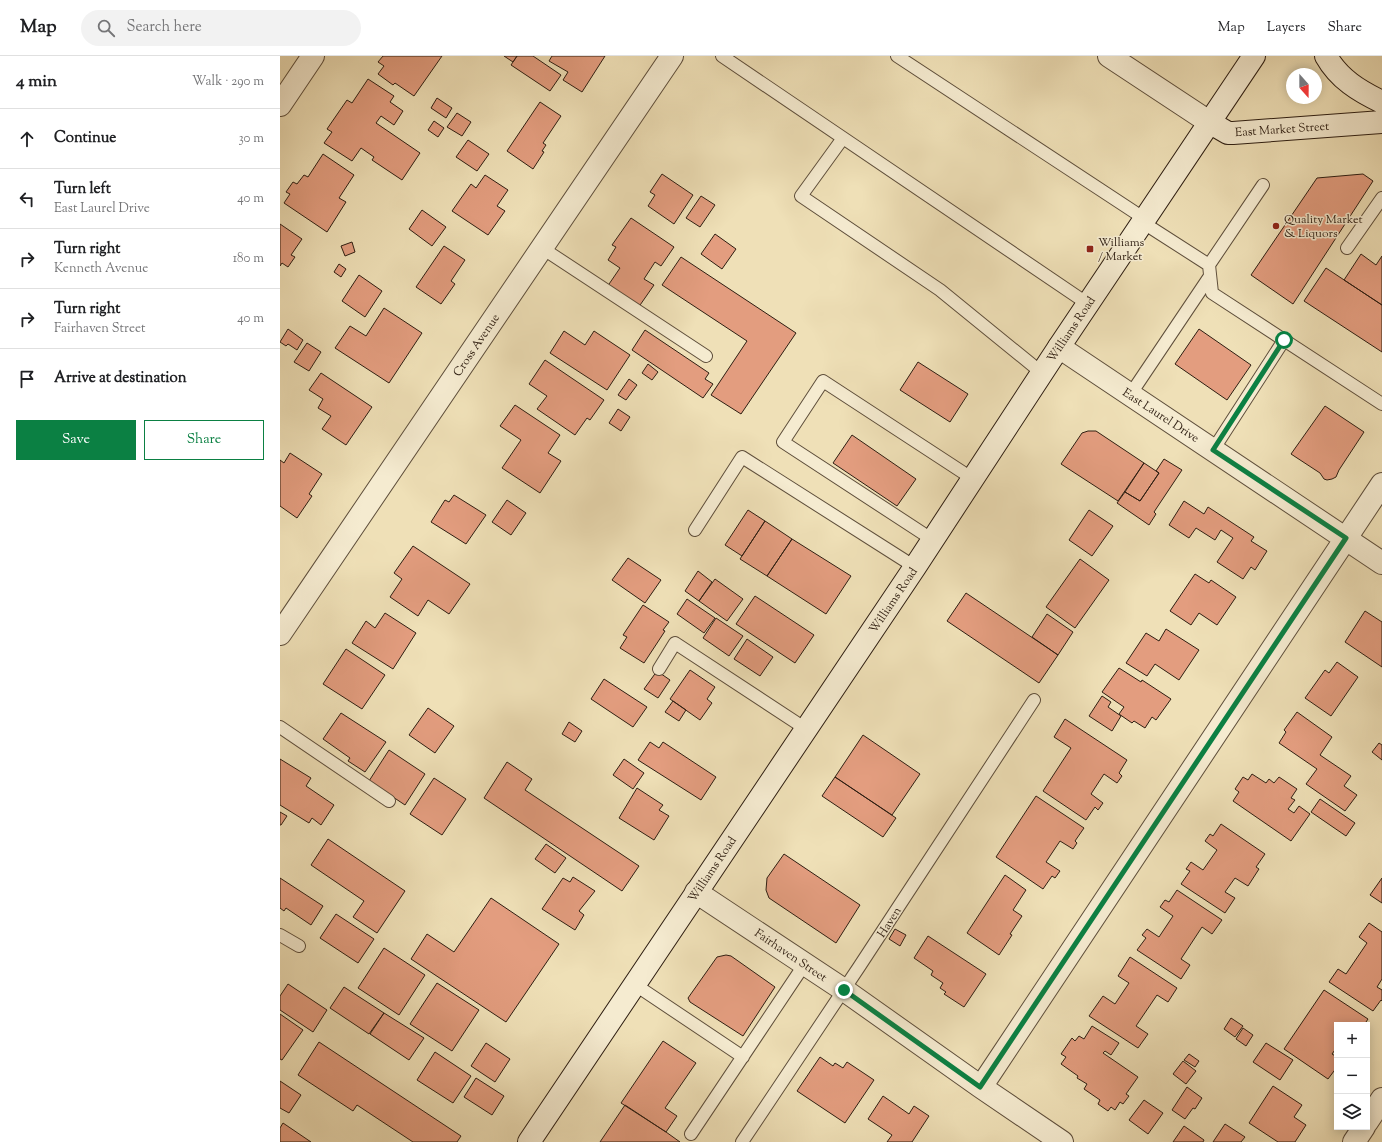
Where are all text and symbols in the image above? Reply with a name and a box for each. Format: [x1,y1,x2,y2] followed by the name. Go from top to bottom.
[81,10,361,46] search box
[20,14,57,41] text: Map
[95,17,117,39] icon: search
[127,17,202,38] text: Search here
[1218,18,1245,38] text: Map
[1267,18,1305,38] text: Layers
[1327,18,1362,38] text: Share
[1286,68,1322,104] north arrow
[16,70,57,94] text: 4 min
[192,73,264,91] text: Walk · 290 m
[1234,118,1330,142] street label: East Market Street
[16,128,38,150] icon: ahead
[54,128,116,149] text: Continue
[238,130,264,148] text: 30 m
[54,179,111,200] text: Turn left
[16,188,38,210] icon: left
[237,190,264,208] text: 40 m
[54,200,150,218] text: East Laurel Drive
[1284,211,1363,243] place label: Quality Market & Liquors
[1271,221,1281,231] marker: Quality Market & Liquors
[1098,234,1145,266] place label: Williams / Market
[54,239,120,260] text: Turn right
[1085,244,1095,254] marker: Williams / Market
[16,248,38,270] icon: right
[233,250,264,268] text: 180 m
[54,260,148,278] text: Kenneth Avenue
[1043,293,1101,366] street label: Williams Road
[54,299,120,320] text: Turn right
[16,308,38,330] icon: right
[237,310,264,328] text: 40 m
[449,310,505,381] street label: Cross Avenue
[54,320,145,338] text: Fairhaven Street
[1275,331,1293,349] route start
[16,368,38,390] icon: arrive
[54,368,187,389] text: Arrive at destination
[1118,384,1203,448] street label: East Laurel Drive
[16,420,136,460] button: Save
[144,420,264,460] button: Share
[865,564,923,637] street label: Williams Road
[684,833,742,906] street label: Williams Road
[873,904,907,941] street label: Haven
[750,925,830,987] street label: Fairhaven Street
[835,981,853,999] route end
[1334,1022,1370,1130] map controls
[1334,1022,1370,1058] button: +
[1334,1058,1370,1094] button: −
[1334,1094,1370,1130] button: layers

